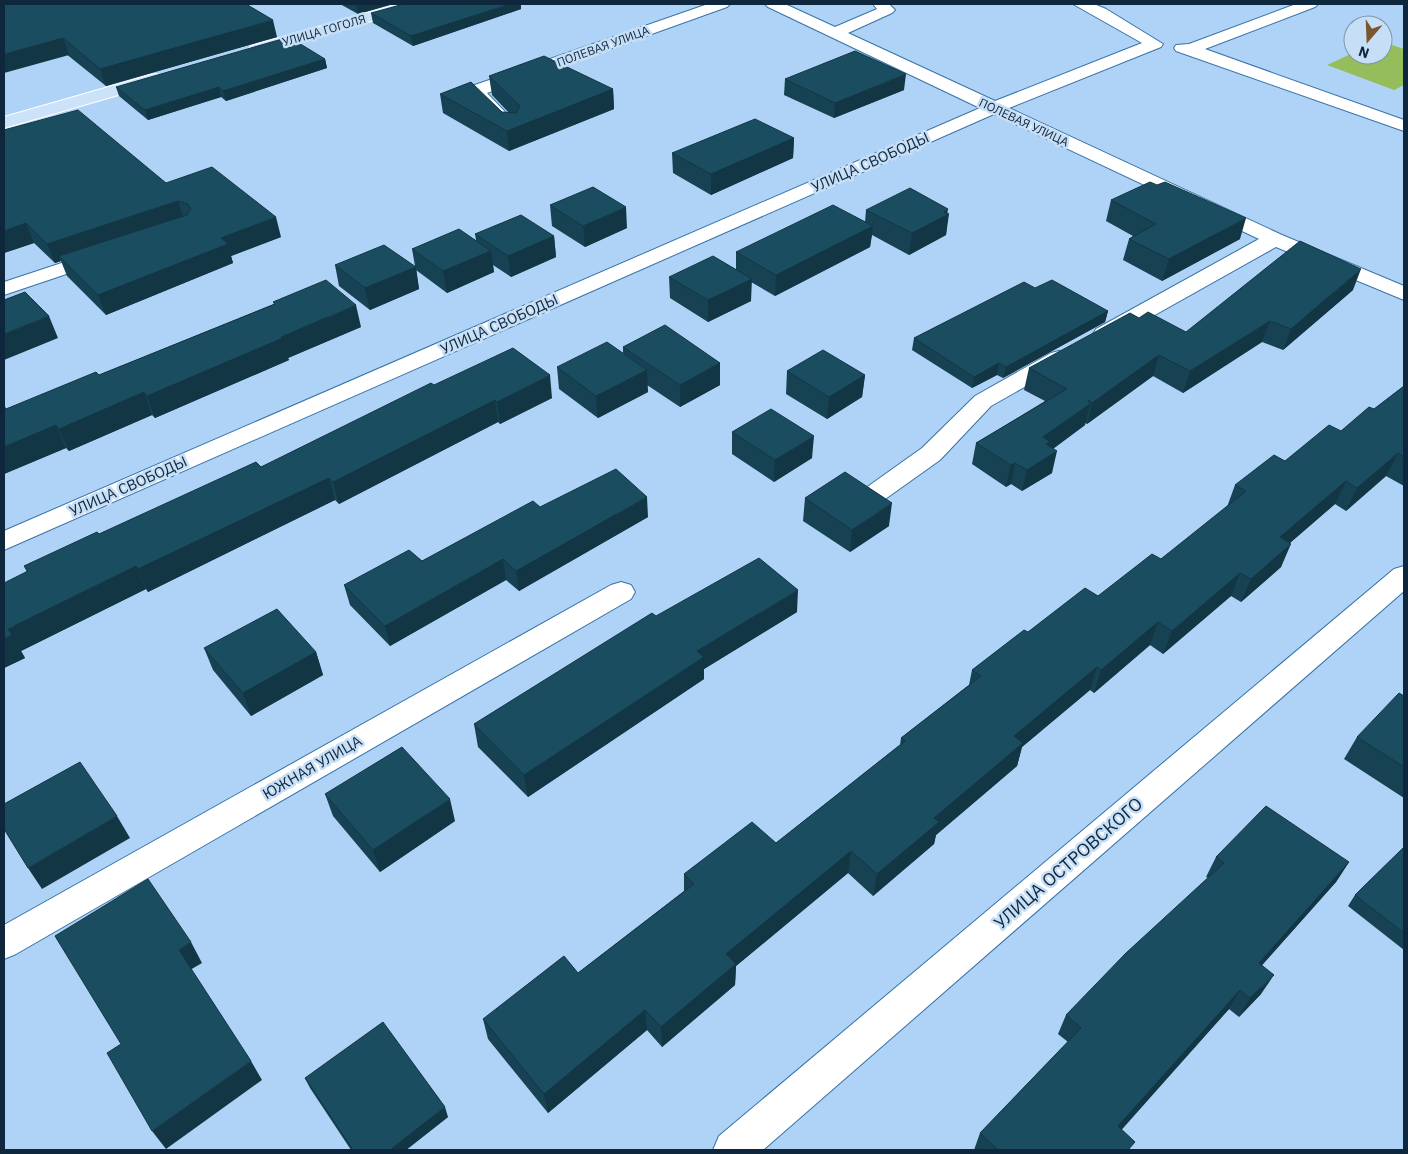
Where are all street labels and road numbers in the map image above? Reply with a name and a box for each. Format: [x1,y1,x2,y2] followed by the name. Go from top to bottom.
[280,11,368,49] street label: УЛИЦА ГОГОЛЯ
[555,22,652,70] street label: ПОЛЕВАЯ УЛИЦА
[977,95,1072,149] street label: ПОЛЕВАЯ УЛИЦА
[808,128,932,196] street label: УЛИЦА СВОБОДЫ
[437,290,561,358] street label: УЛИЦА СВОБОДЫ
[66,452,190,520] street label: УЛИЦА СВОБОДЫ
[259,731,365,803] street label: ЮЖНАЯ УЛИЦА
[989,792,1147,934] street label: УЛИЦА ОСТРОВСКОГО

